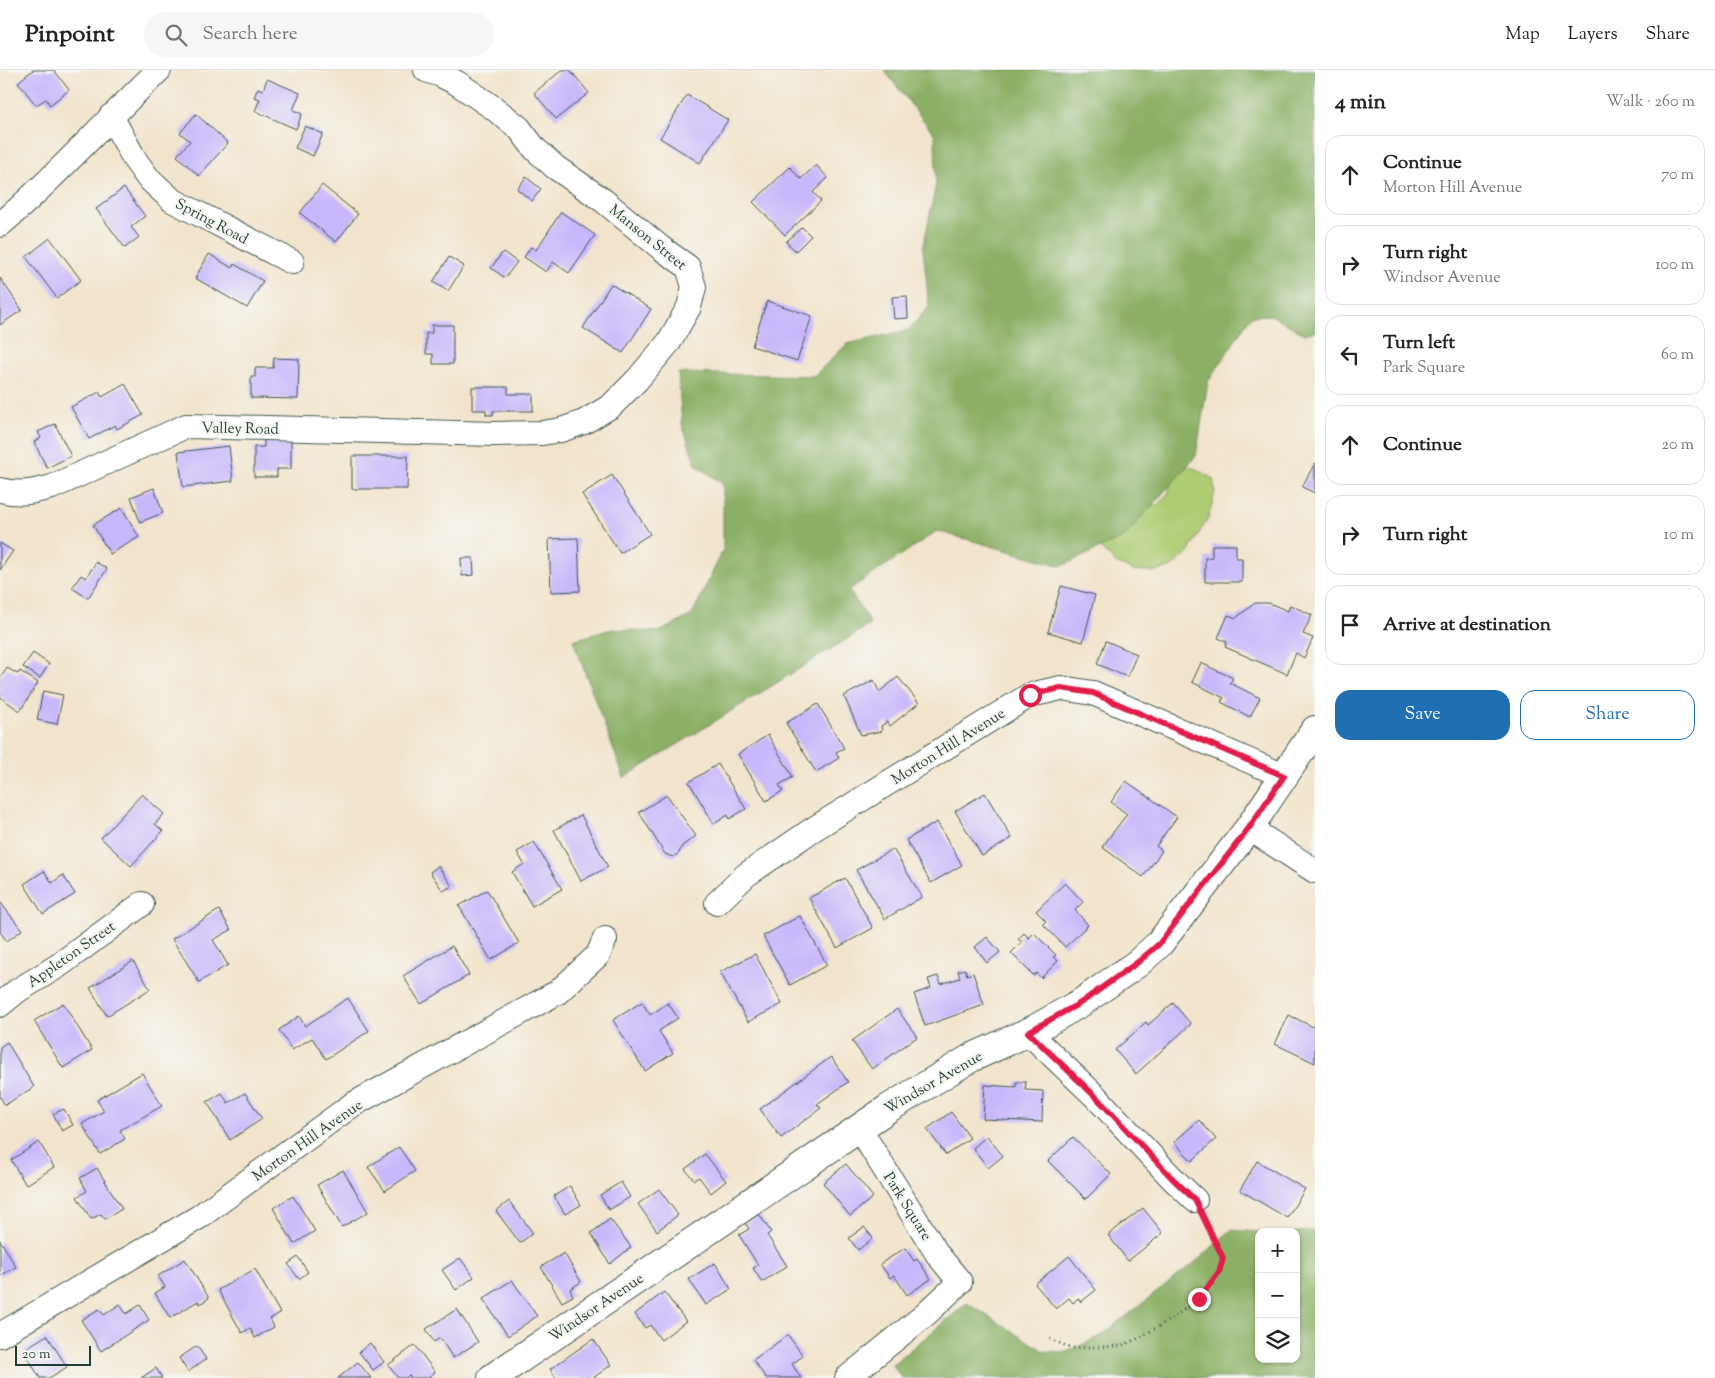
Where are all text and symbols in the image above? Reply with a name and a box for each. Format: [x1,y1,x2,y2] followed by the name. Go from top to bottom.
[144,12,494,57] search box
[25,18,114,52] text: Pinpoint
[162,21,190,49] icon: search
[202,21,298,48] text: Search here
[1505,22,1540,48] text: Map
[1568,22,1618,48] text: Layers
[1646,22,1690,48] text: Share
[1335,88,1386,118] text: 4 min
[1606,91,1695,114] text: Walk · 260 m
[1383,150,1462,177] text: Continue
[1336,161,1364,189] icon: ahead
[1661,164,1694,187] text: 70 m
[1383,177,1522,200] text: Morton Hill Avenue
[171,194,252,251] street label: Spring Road
[604,200,690,276] street label: Manson Street
[1383,240,1467,267] text: Turn right
[1336,251,1364,279] icon: right
[1655,254,1694,277] text: 100 m
[1383,267,1501,290] text: Windsor Avenue
[1383,330,1455,357] text: Turn left
[1336,341,1364,369] icon: left
[1661,344,1694,367] text: 60 m
[1383,357,1465,380] text: Park Square
[201,418,279,441] street label: Valley Road
[1336,431,1364,459] icon: ahead
[1383,432,1462,459] text: Continue
[1661,434,1694,457] text: 20 m
[1336,521,1364,549] icon: right
[1383,522,1467,549] text: Turn right
[1664,524,1694,547] text: 10 m
[1336,611,1364,639] icon: arrive
[1383,612,1551,639] text: Arrive at destination
[1019,684,1042,707] route start
[1335,690,1510,740] button: Save
[1520,690,1695,740] button: Share
[888,704,1010,791] street label: Morton Hill Avenue
[23,917,120,994] street label: Appleton Street
[881,1047,987,1120] street label: Windsor Avenue
[248,1095,367,1187] street label: Morton Hill Avenue
[877,1169,936,1245] street label: Park Square
[1255,1228,1300,1363] map controls
[1255,1228,1300,1273] button: +
[545,1269,648,1348] street label: Windsor Avenue
[1255,1273,1300,1318] button: −
[1188,1288,1211,1311] route end
[1255,1318,1300,1363] button: layers
[15,1343,91,1366] scale bar
[22,1345,51,1365] text: 20 m

